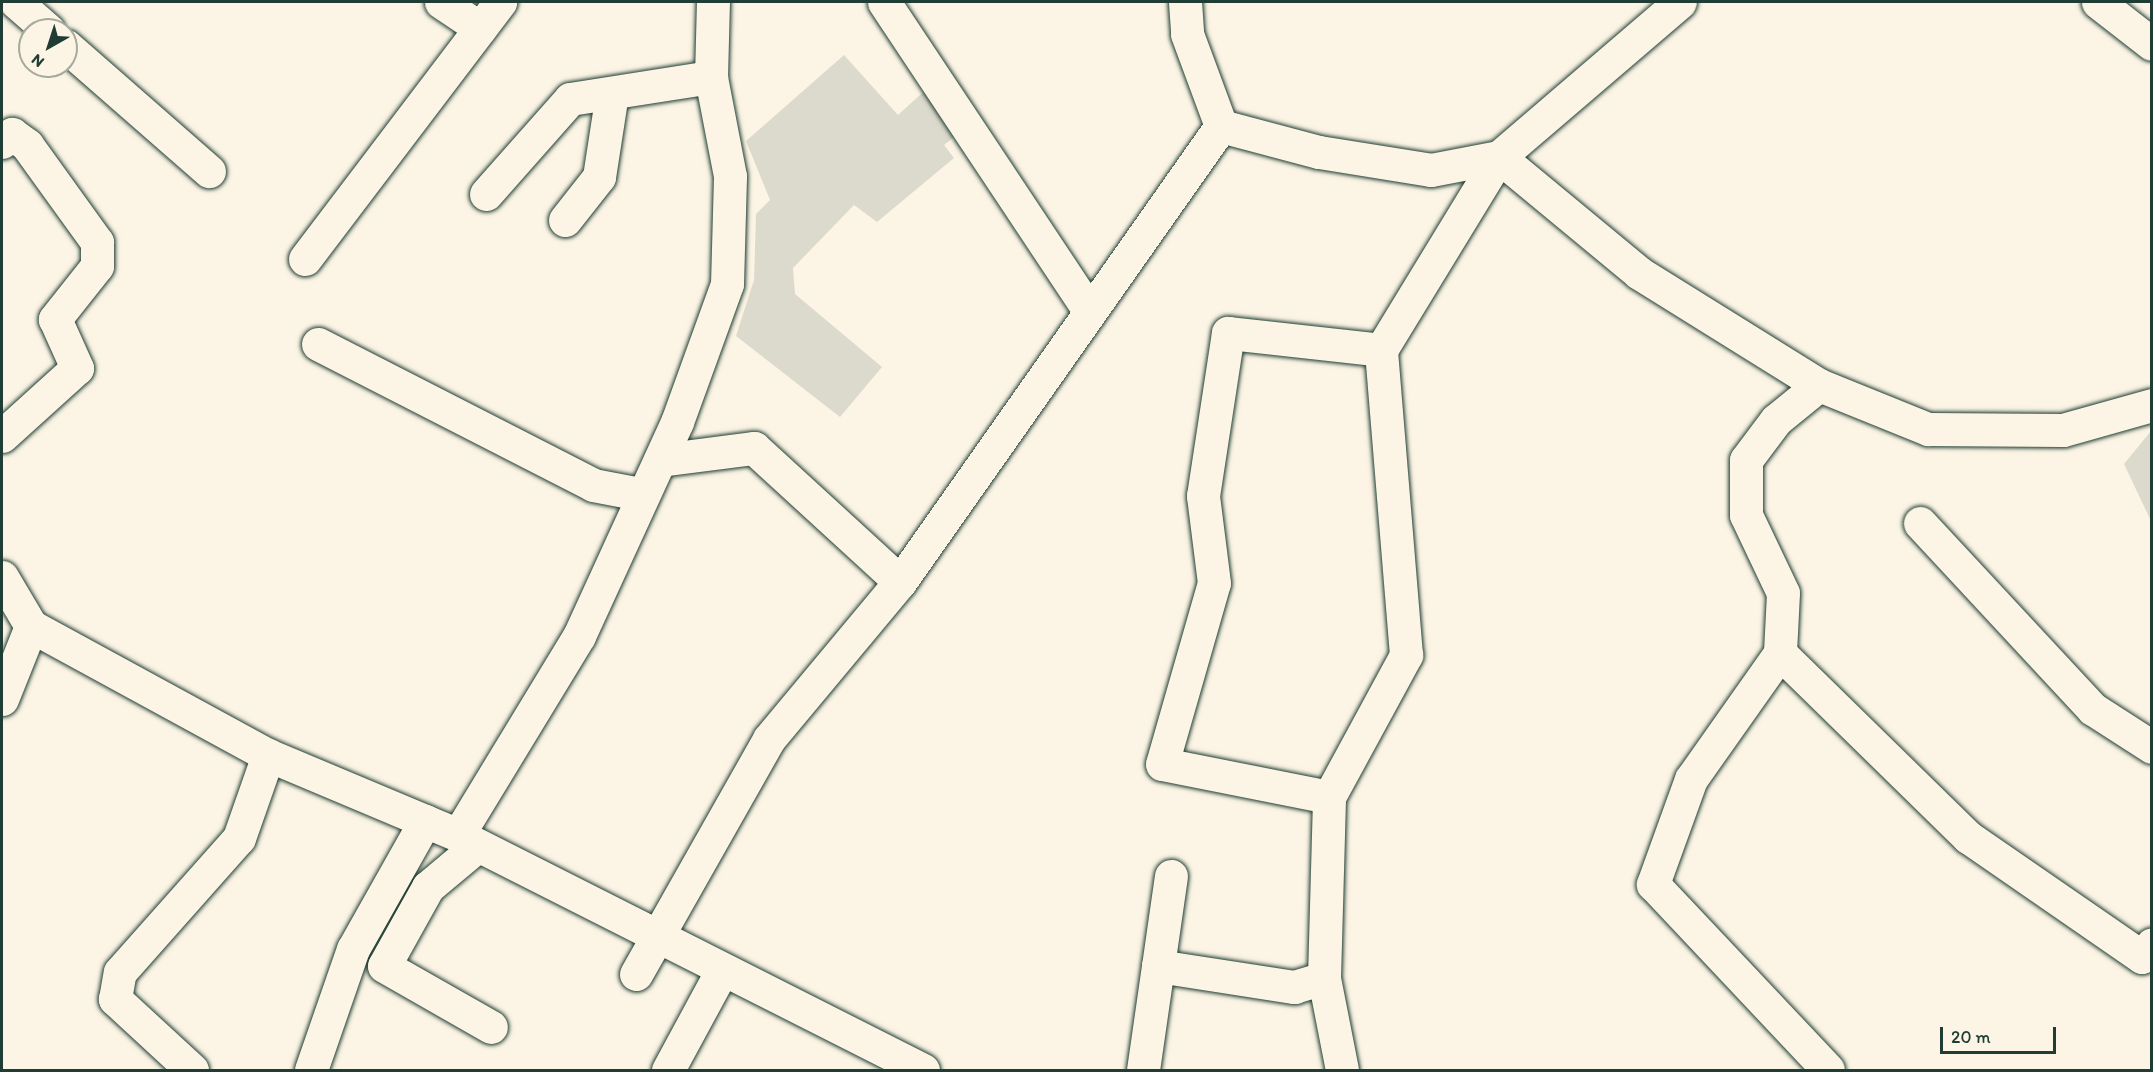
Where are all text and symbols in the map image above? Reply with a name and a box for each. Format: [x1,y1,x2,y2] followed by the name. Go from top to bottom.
[18,18,78,78] north arrow
[27,50,48,72] text: N
[1943,1015,2058,1053] scale bar
[1951,1026,1991,1048] text: 20 m

